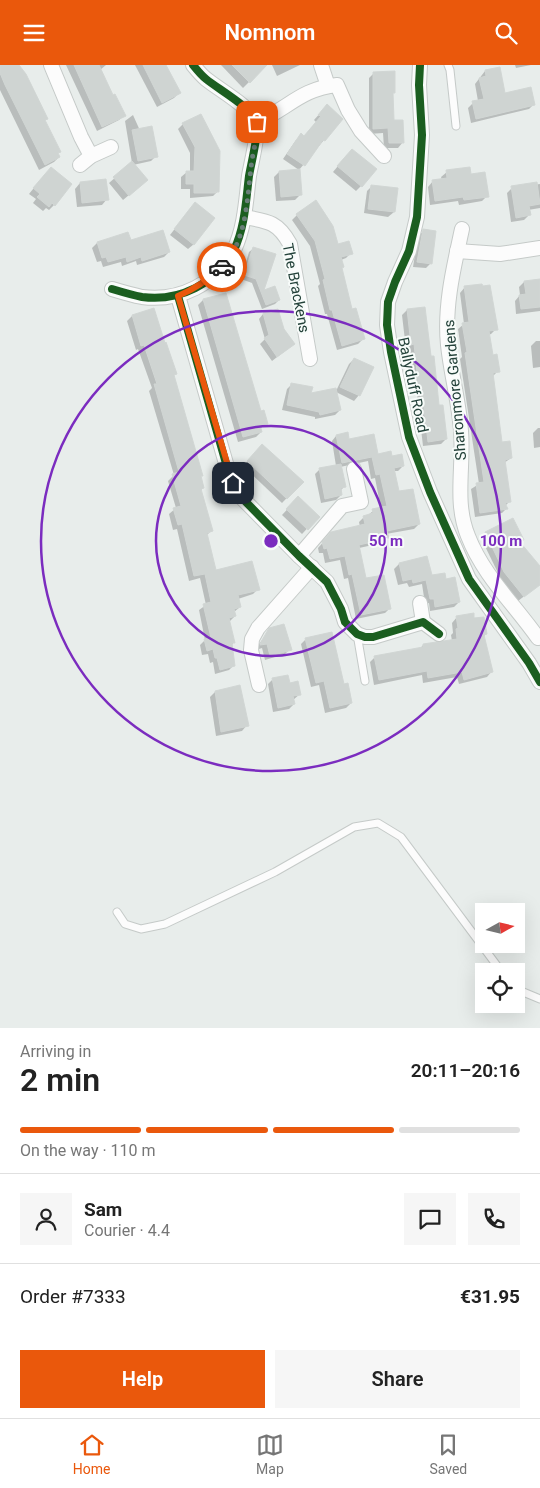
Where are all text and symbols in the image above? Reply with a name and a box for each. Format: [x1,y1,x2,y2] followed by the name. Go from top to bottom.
[20,19,48,47] icon: menu
[492,19,520,47] icon: search
[225,20,315,45] text: Nomnom
[236,101,278,143] pin
[243,108,271,136] icon: bag
[197,242,247,292] courier
[279,242,313,334] street label: The Brackens
[208,253,236,281] icon: car
[440,319,470,461] street label: Sharonmore Gardens
[394,336,432,434] street label: Ballyduff Road
[212,462,254,504] pin
[219,469,247,497] icon: home
[262,532,280,550] centre of rings
[369,532,403,550] text: 50 m
[480,532,522,550] text: 100 m
[475,903,525,953] north arrow
[475,903,525,1013] map controls
[475,963,525,1013] button: locate
[20,1042,91,1061] text: Arriving in
[411,1059,520,1082] text: 20:11–20:16
[20,1061,100,1099] text: 2 min
[20,1141,156,1160] text: On the way · 110 m
[20,1193,72,1245] button: person
[404,1193,456,1245] button: chat
[468,1193,520,1245] button: phone
[84,1198,122,1221] text: Sam
[84,1221,170,1240] text: Courier · 4.4
[20,1285,126,1308] text: Order #7333
[460,1285,520,1308] text: €31.95
[20,1350,265,1408] button: Help
[275,1350,520,1408] button: Share
[73,1431,110,1477] tab: Home
[256,1431,284,1477] tab: Map
[429,1431,467,1477] tab: Saved

